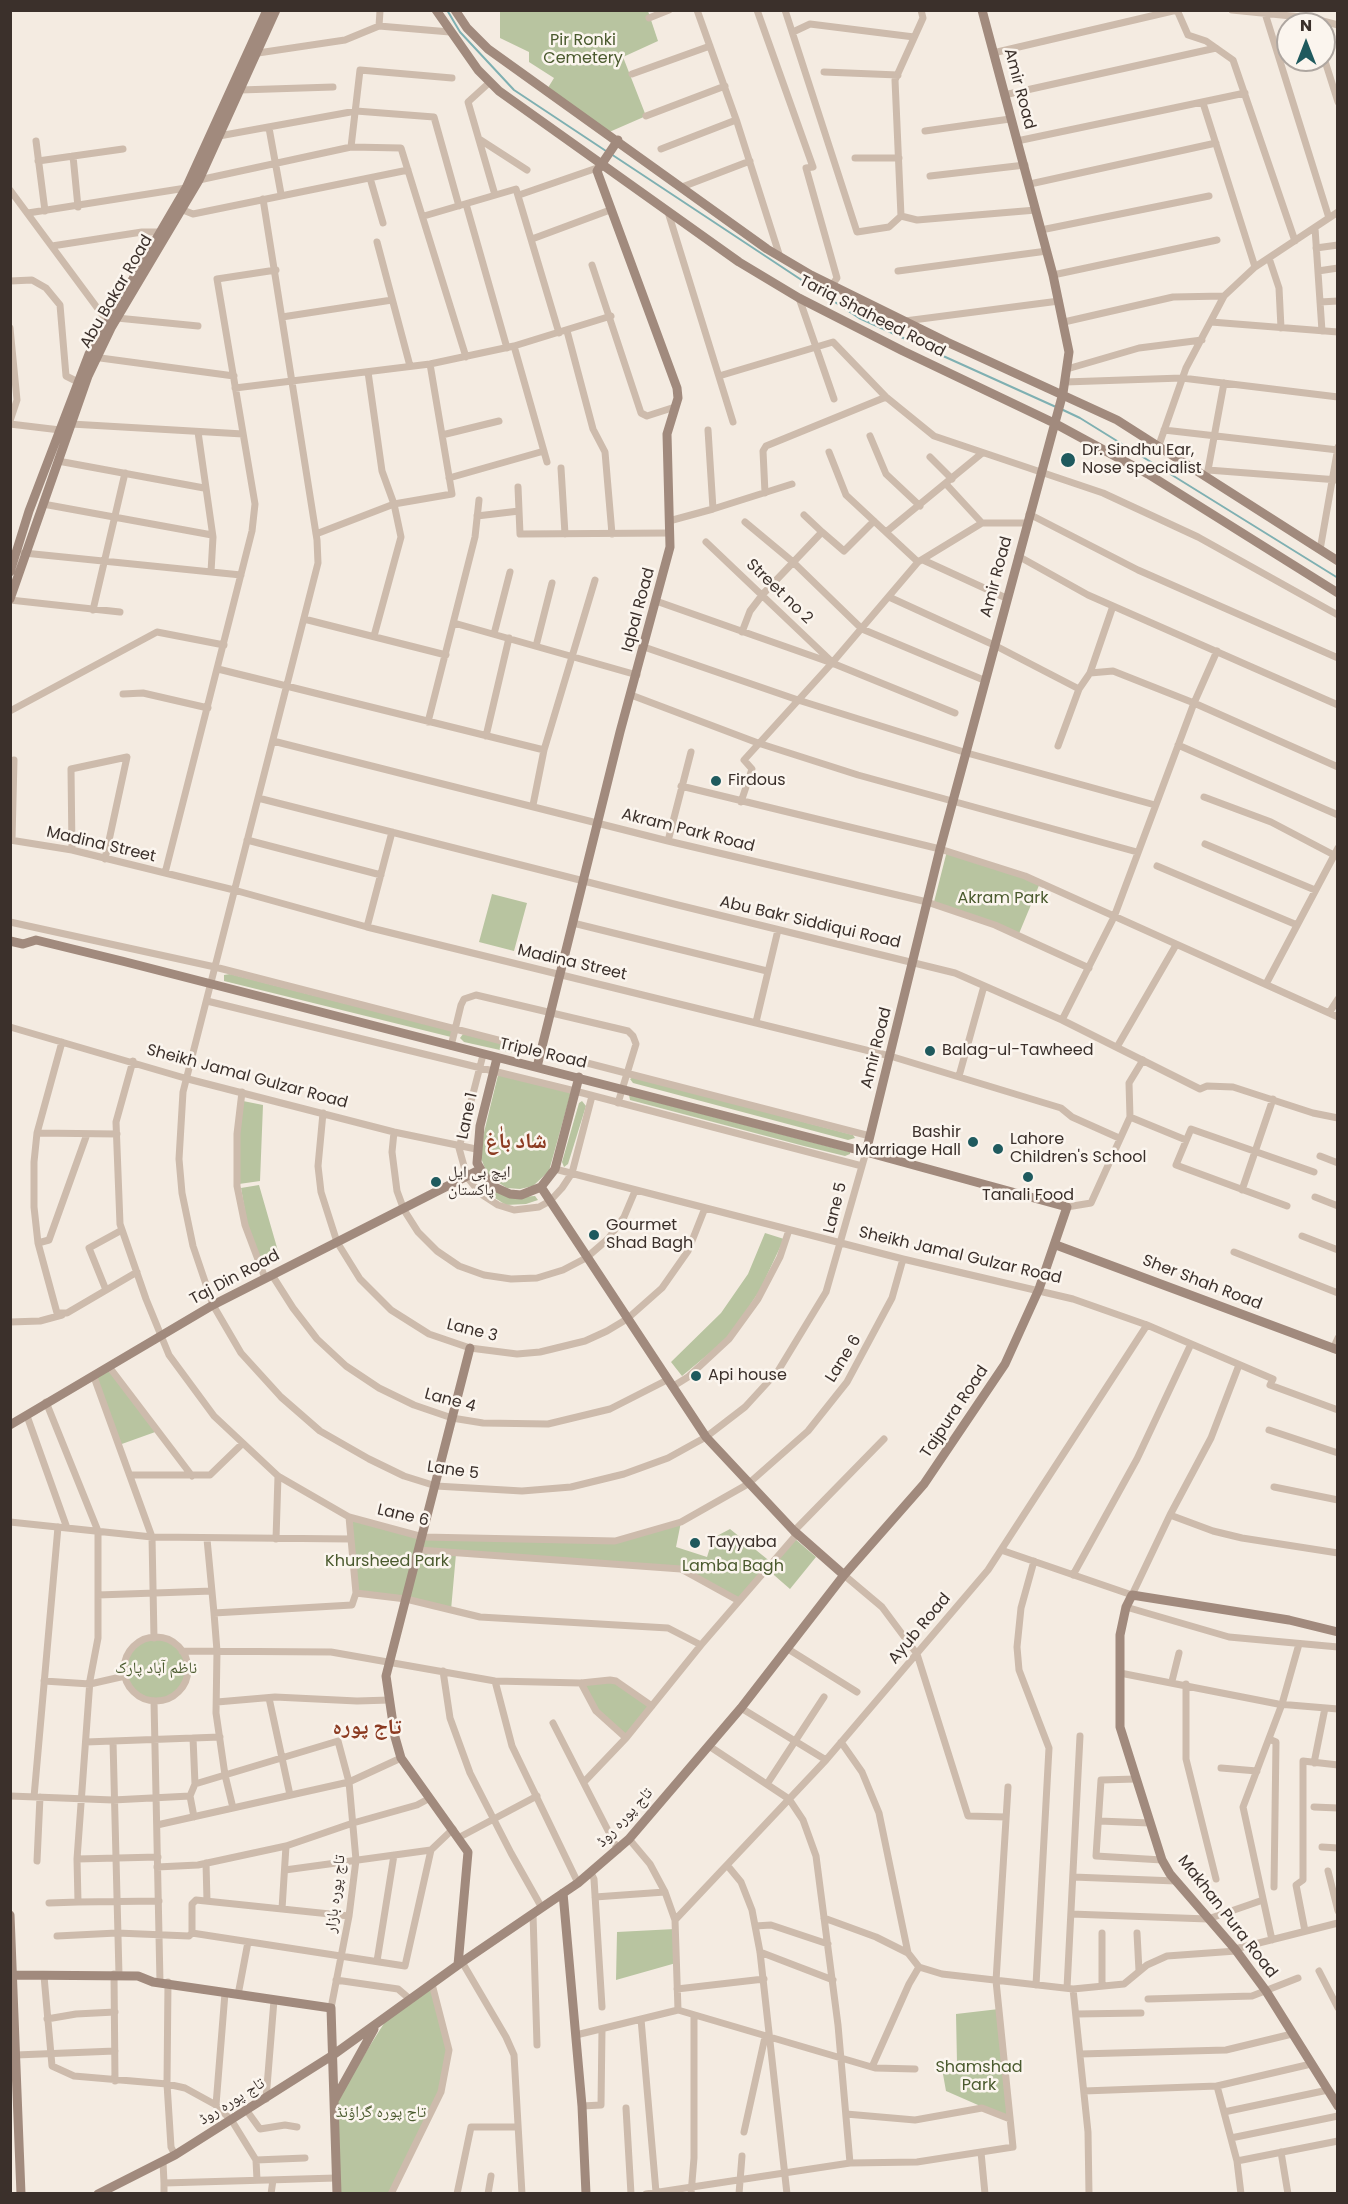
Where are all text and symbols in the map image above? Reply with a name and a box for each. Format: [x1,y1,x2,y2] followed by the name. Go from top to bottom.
[1276,12,1336,72] north arrow
[1300,14,1312,37] text: N
[543,31,623,69] park label: Pir Ronki Cemetery
[999,46,1039,132] street label: Amir Road
[77,232,157,352] street label: Abu Bakar Road
[796,272,948,362] street label: Tariq Shaheed Road
[1082,441,1202,479] place label: Dr. Sindhu Ear, Nose specialist
[1059,451,1077,469] marker: Dr. Sindhu Ear, Nose specialist
[977,534,1017,620] street label: Amir Road
[742,556,816,628] street label: Street no 2
[619,566,659,654] street label: Iqbal Road
[728,771,786,791] place label: Firdous
[709,774,723,788] marker: Firdous
[619,805,757,857] street label: Akram Park Road
[45,823,157,867] street label: Madina Street
[958,889,1048,909] park label: Akram Park
[718,893,902,953] street label: Abu Bakr Siddiqui Road
[516,941,628,985] street label: Madina Street
[858,1005,896,1091] street label: Amir Road
[497,1035,589,1073] street label: Triple Road
[144,1041,350,1113] street label: Sheikh Jamal Gulzar Road
[942,1041,1093,1061] place label: Balag-ul-Tawheed
[923,1044,937,1058] marker: Balag-ul-Tawheed
[454,1091,482,1141] street label: Lane 1
[855,1123,961,1161] place label: Bashir Marriage Hall
[485,1129,547,1155] district label: شاد باٰغ
[1010,1130,1146,1168] place label: Lahore Children's School
[966,1135,980,1149] marker: Bashir Marriage Hall
[991,1142,1005,1156] marker: Lahore Children's School
[448,1163,511,1201] place label: ایچ بی ایل پاکستان
[1021,1170,1035,1184] marker: Tanali Food
[429,1175,443,1189] marker: ایچ بی ایل پاکستان
[820,1180,852,1236] street label: Lane 5
[982,1186,1074,1206] place label: Tanali Food
[606,1216,693,1254] place label: Gourmet Shad Bagh
[857,1223,1063,1289] street label: Sheikh Jamal Gulzar Road
[587,1228,601,1242] marker: Gourmet Shad Bagh
[187,1246,283,1310] street label: Taj Din Road
[1140,1251,1264,1315] street label: Sher Shah Road
[445,1315,499,1347] street label: Lane 3
[822,1332,866,1386] street label: Lane 6
[917,1362,993,1462] street label: Tajpura Road
[708,1366,787,1386] place label: Api house
[689,1369,703,1383] marker: Api house
[422,1385,478,1417] street label: Lane 4
[426,1458,480,1484] street label: Lane 5
[375,1501,431,1531] street label: Lane 6
[707,1533,777,1553] place label: Tayyaba
[688,1536,702,1550] marker: Tayyaba
[325,1552,449,1572] park label: Khursheed Park
[682,1557,784,1577] park label: Lamba Bagh
[885,1590,955,1668] street label: Ayub Road
[115,1659,197,1679] park label: ناظم آباد پارک
[333,1715,401,1741] district label: تاج پورہ
[593,1784,657,1852] street label: تاج پورہ روڈ
[1173,1852,1281,1982] street label: Makhan Pura Road
[322,1854,350,1934] street label: تاج پورہ بازار
[935,2058,1023,2096] park label: Shamshad Park
[195,2074,269,2130] street label: تاج پورہ روڈ
[336,2103,426,2123] park label: تاج پورہ گراؤنڈ

